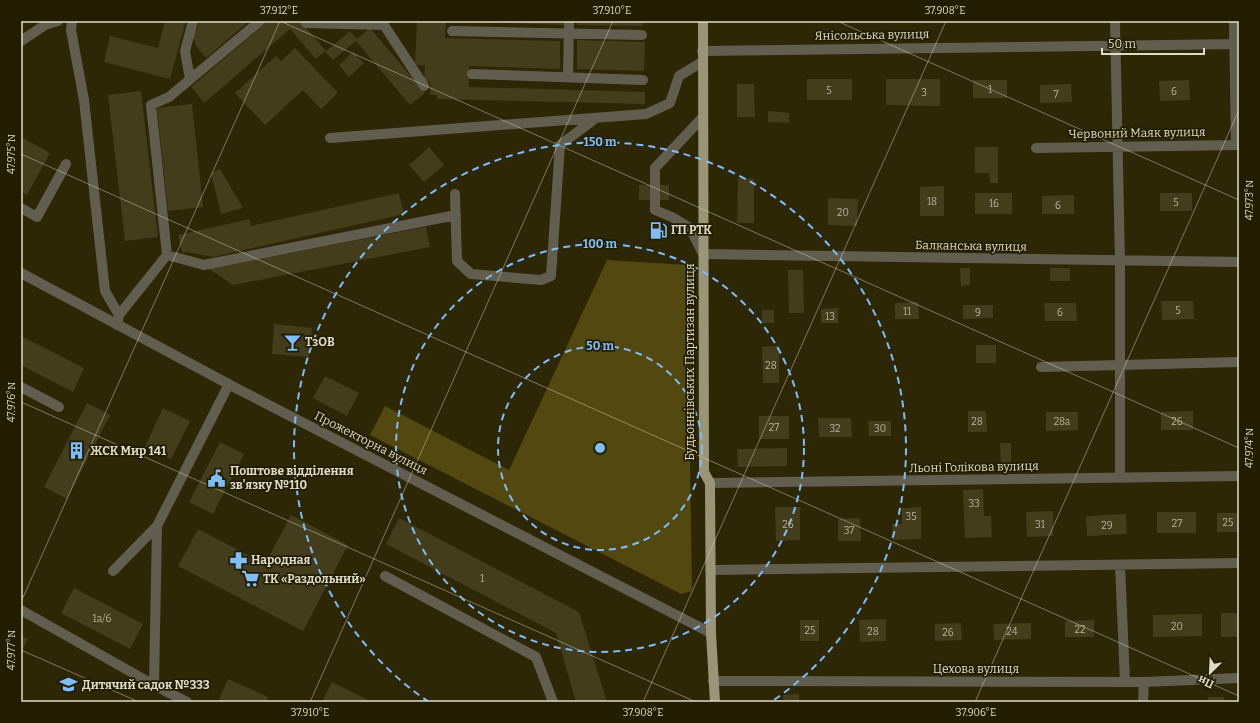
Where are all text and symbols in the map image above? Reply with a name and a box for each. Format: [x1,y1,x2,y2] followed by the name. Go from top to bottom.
[260,5,298,17] text: 37.912°E
[593,5,631,17] text: 37.910°E
[925,5,965,17] text: 37.908°E
[814,27,930,43] street label: Янісольська вулиця
[1102,30,1204,56] scale bar
[1108,37,1137,51] text: 50 m
[988,84,992,96] house number: 1
[826,85,832,97] house number: 5
[1171,86,1177,98] house number: 6
[921,87,927,99] house number: 3
[1053,89,1059,101] house number: 7
[1068,125,1206,141] street label: Червоний Маяк вулиця
[6,134,18,174] text: 47.975°N
[584,135,617,149] text: 150 m
[1244,180,1256,220] text: 47.973°N
[927,196,937,208] house number: 18
[1173,197,1179,209] house number: 5
[989,198,999,210] house number: 16
[1055,200,1061,212] house number: 6
[837,207,849,219] house number: 20
[648,220,668,240] fuel station icon: ГП РТК
[671,223,712,237] place label: ГП РТК
[583,237,618,251] text: 100 m
[915,238,1027,254] street label: Балканська вулиця
[683,263,697,461] street label: Будьоннівських Партизан вулиця
[1175,305,1181,317] house number: 5
[903,306,911,318] house number: 11
[975,307,981,319] house number: 9
[1057,307,1063,319] house number: 6
[825,311,835,323] house number: 13
[282,332,302,352] bar icon: ТзОВ
[305,335,335,349] place label: ТзОВ
[586,339,614,353] text: 50 m
[765,360,777,372] house number: 28
[6,382,18,422] text: 47.976°N
[312,408,430,478] street label: Прожекторна вулиця
[971,416,983,428] house number: 28
[1054,416,1071,428] house number: 28а
[1171,416,1183,428] house number: 26
[769,422,779,434] house number: 27
[829,423,841,435] house number: 32
[874,423,886,435] house number: 30
[1244,428,1256,468] text: 47.974°N
[67,441,87,461] building icon: ЖСК Мир 141
[593,441,607,455] centre of rings
[90,444,167,458] place label: ЖСК Мир 141
[909,459,1039,475] street label: Льоні Голікова вулиця
[230,464,354,492] place label: Поштове відділення зв'язку №110
[207,468,227,488] public building icon: Поштове відділення зв'язку №110
[968,498,980,510] house number: 33
[905,511,917,523] house number: 35
[1223,517,1233,529] house number: 25
[1172,518,1182,530] house number: 27
[782,519,794,531] house number: 26
[1035,519,1045,531] house number: 31
[1101,520,1113,532] house number: 29
[844,525,854,537] house number: 37
[228,550,248,570] pharmacy icon: Народная
[251,553,311,567] place label: Народная
[240,569,260,589] supermarket icon: ТК «Раздольний»
[263,572,366,586] place label: ТК «Раздольний»
[480,573,484,585] house number: 1
[93,613,112,625] house number: 1а/6
[1171,621,1183,633] house number: 20
[1075,624,1085,636] house number: 22
[805,625,815,637] house number: 25
[867,626,879,638] house number: 28
[1006,626,1018,638] house number: 24
[942,627,954,639] house number: 26
[6,630,18,670] text: 47.977°N
[1190,653,1230,693] north arrow
[933,662,1020,676] street label: Цехова вулиця
[1196,672,1216,691] text: Пн
[59,675,79,695] school or university icon: Дитячий садок №333
[82,678,210,692] place label: Дитячий садок №333
[291,707,329,719] text: 37.910°E
[623,707,663,719] text: 37.908°E
[956,707,996,719] text: 37.906°E

